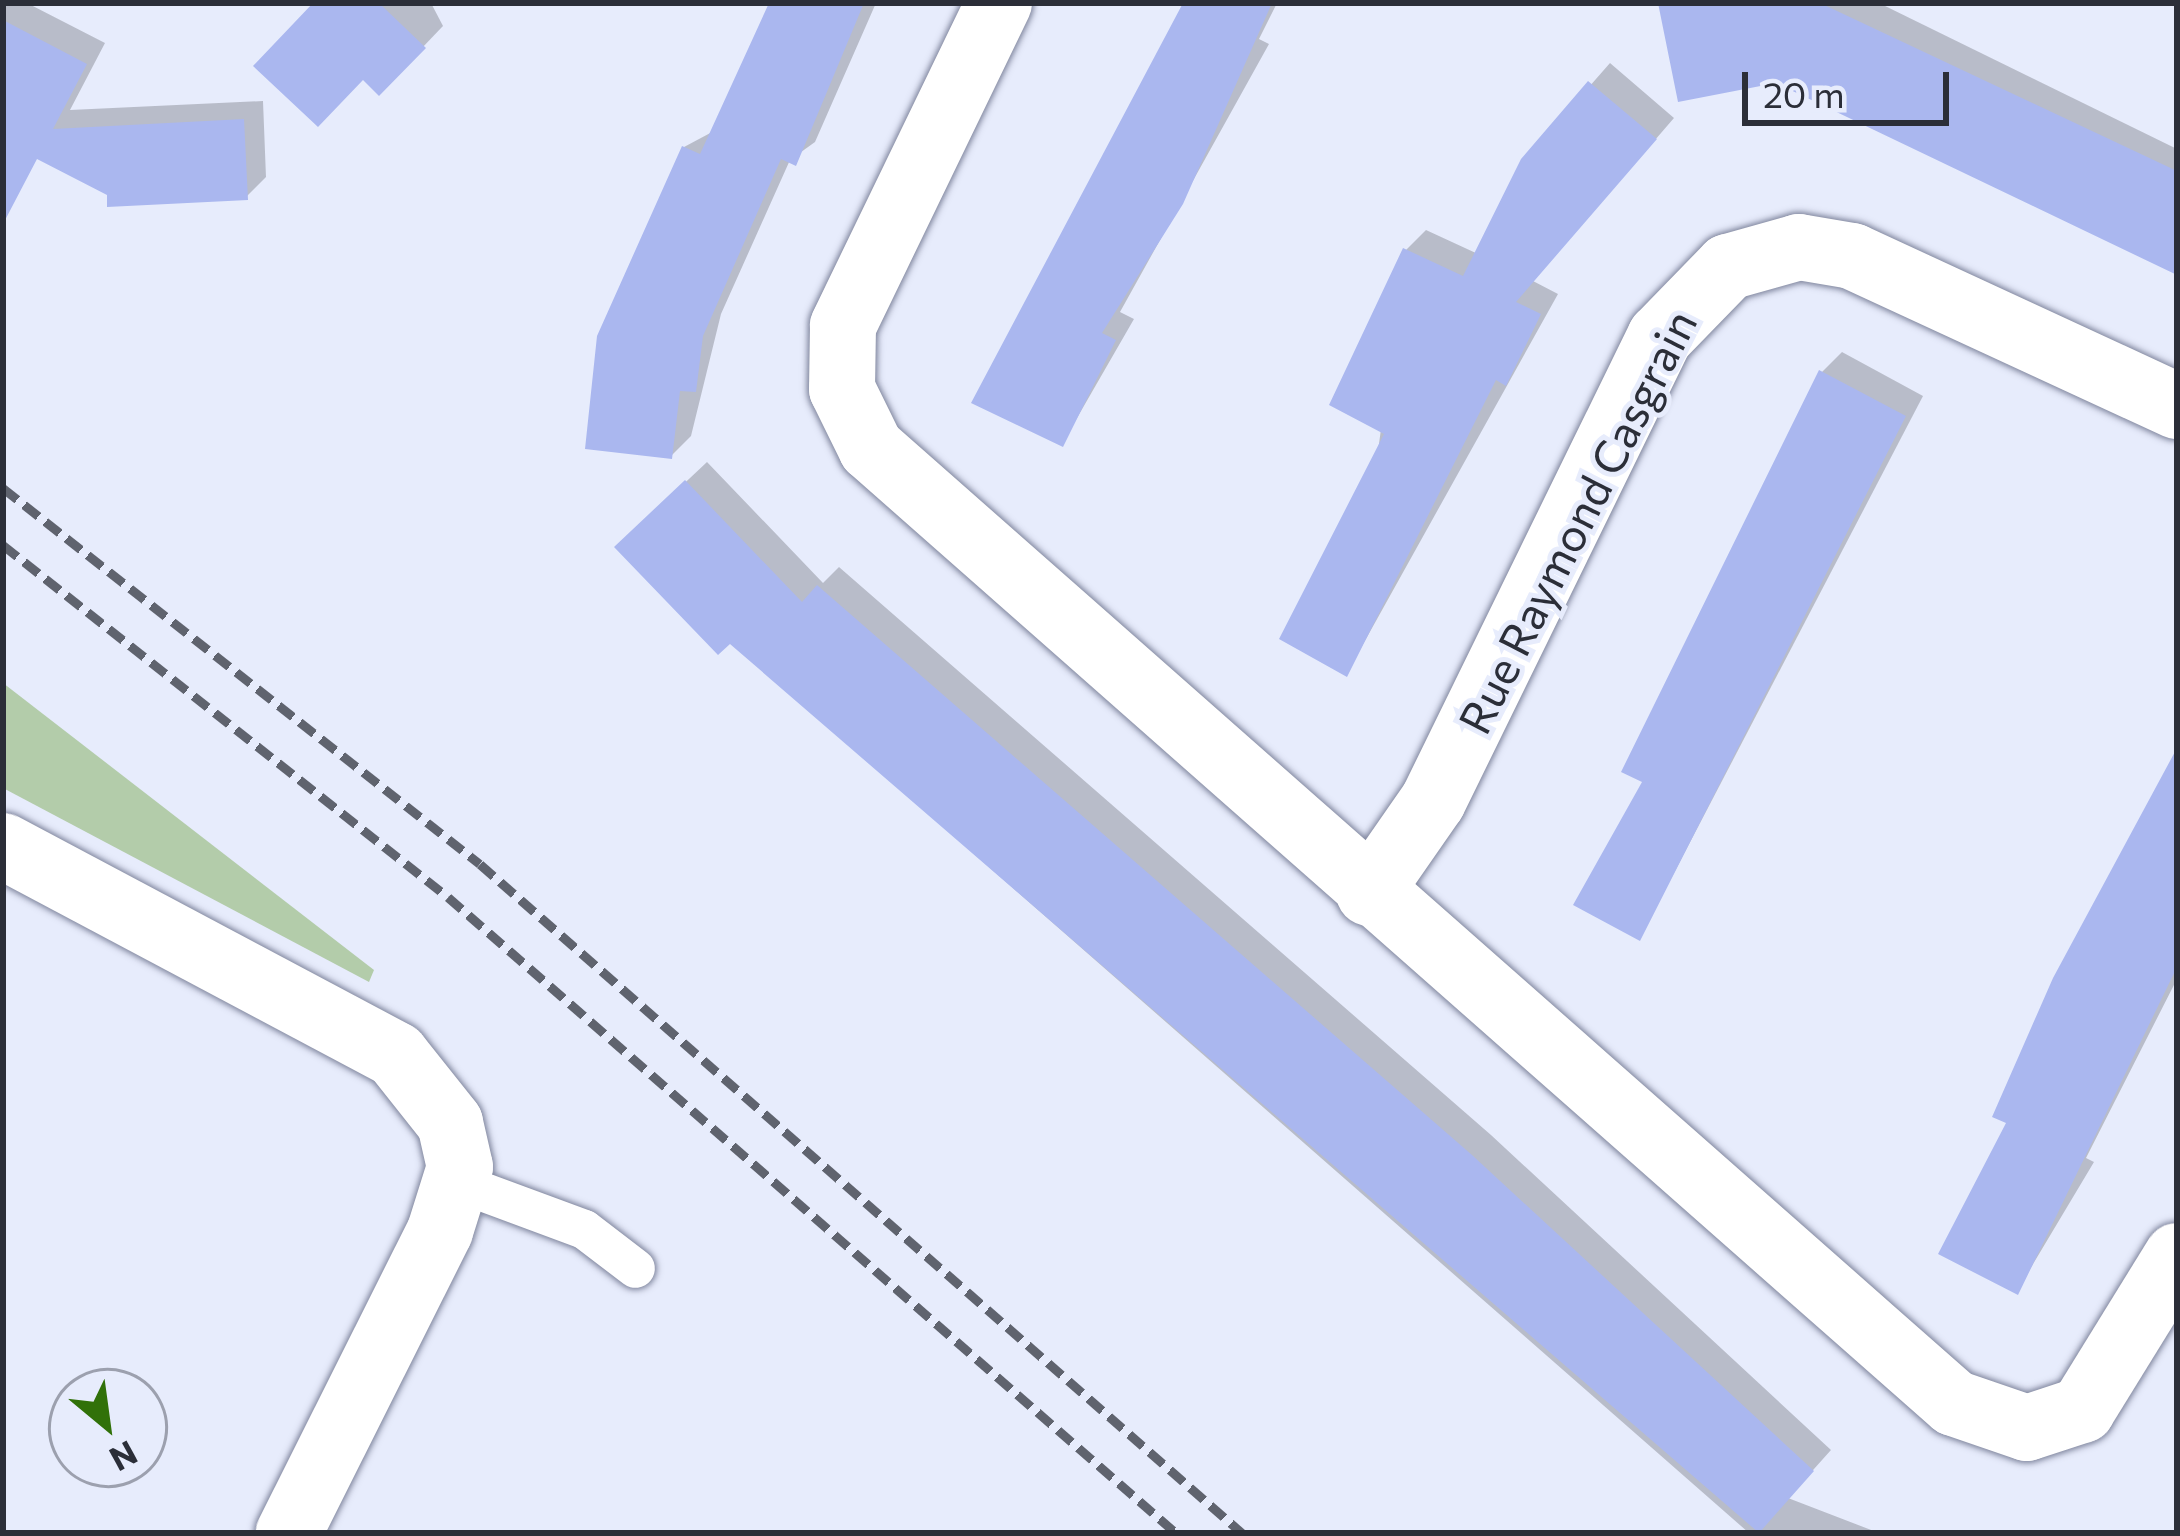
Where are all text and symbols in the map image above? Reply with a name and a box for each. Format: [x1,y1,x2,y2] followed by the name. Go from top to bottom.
[1748,48,1955,122] scale bar
[1763,71,1845,115] text: 20 m
[1446,300,1706,742] street label: Rue Raymond Casgrain
[48,1368,168,1488] north arrow
[103,1433,145,1481] text: N

